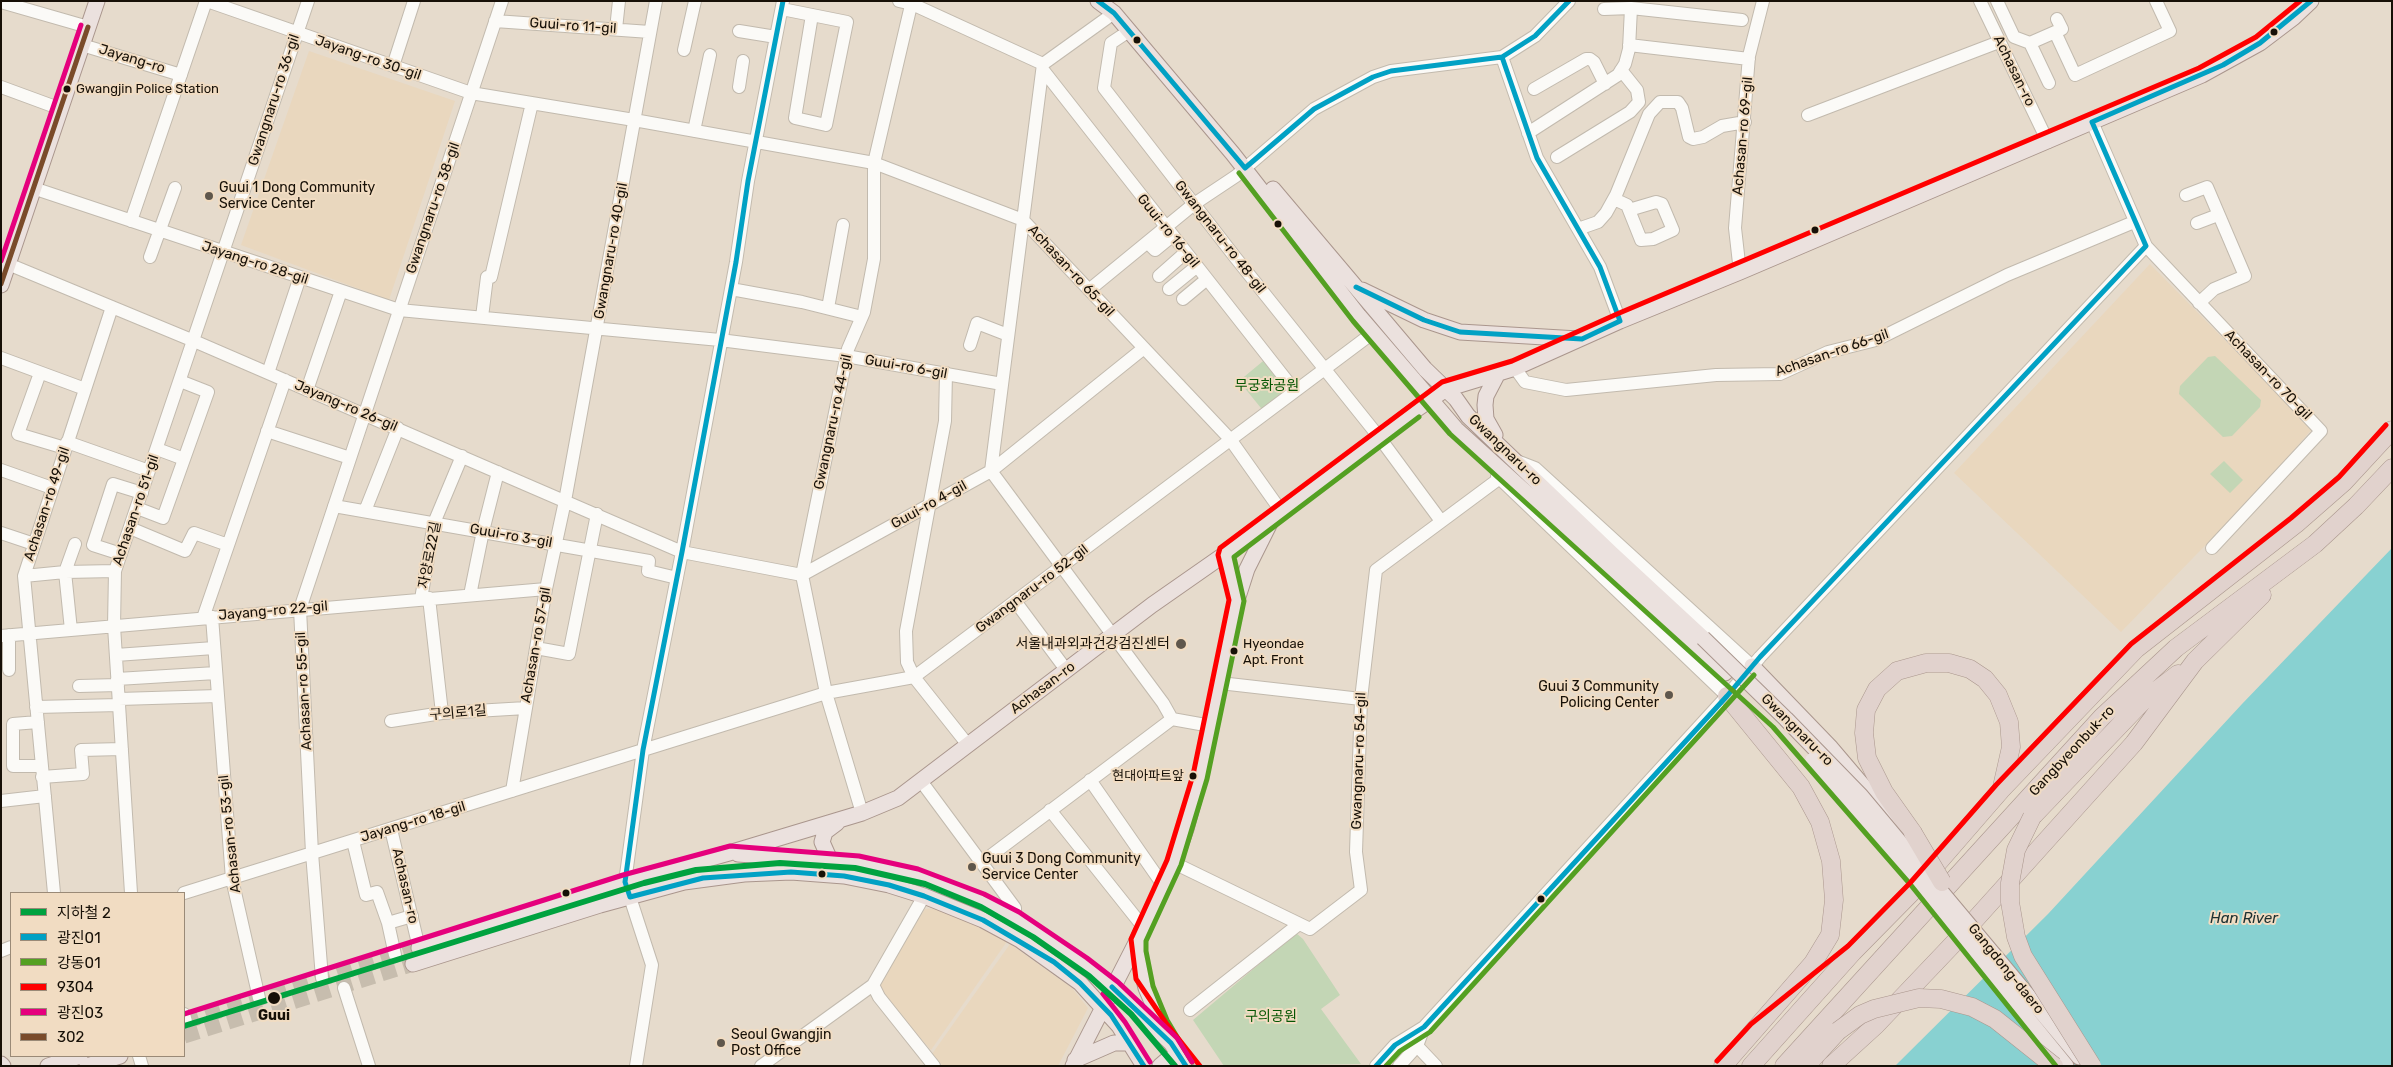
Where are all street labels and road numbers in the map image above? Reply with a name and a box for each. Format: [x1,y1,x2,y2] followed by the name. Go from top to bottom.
[529,15,617,37] street label: Guui-ro 11-gil
[245,32,303,168] street label: Gwangnaru-ro 36-gil
[313,32,423,84] street label: Jayang-ro 30-gil
[1990,33,2038,109] street label: Achasan-ro
[97,41,167,77] street label: Jayang-ro
[1729,76,1757,196] street label: Achasan-ro 69-gil
[403,140,463,276] street label: Gwangnaru-ro 38-gil
[1171,177,1269,297] street label: Gwangnaru-ro 48-gil
[591,182,631,320] street label: Gwangnaru-ro 40-gil
[1133,191,1203,271] street label: Guui-ro 16-gil
[1024,222,1118,320] street label: Achasan-ro 65-gil
[200,238,310,288] street label: Jayang-ro 28-gil
[1773,326,1891,380] street label: Achasan-ro 66-gil
[2221,327,2315,423] street label: Achasan-ro 70-gil
[863,351,949,383] street label: Guui-ro 6-gil
[810,353,856,491] street label: Gwangnaru-ro 44-gil
[292,377,400,435] street label: Jayang-ro 26-gil
[1465,411,1545,489] street label: Gwangnaru-ro
[21,445,73,563] street label: Achasan-ro 49-gil
[109,452,163,568] street label: Achasan-ro 51-gil
[888,477,970,533] street label: Guui-ro 4-gil
[415,520,445,590] street label: 자양로22길
[468,520,554,552] street label: Guui-ro 3-gil
[972,541,1092,637] street label: Gwangnaru-ro 52-gil
[518,586,554,704] street label: Achasan-ro 57-gil
[218,598,328,624] street label: Jayang-ro 22-gil
[293,631,315,751] street label: Achasan-ro 55-gil
[1007,658,1079,718] street label: Achasan-ro
[1757,690,1837,770] street label: Gwangnaru-ro
[1348,692,1370,830] street label: Gwangnaru-ro 54-gil
[429,702,487,724] street label: 구의로1길
[2026,702,2118,800] street label: Gangbyeonbuk-ro
[215,774,245,894] street label: Achasan-ro 53-gil
[359,798,467,846] street label: Jayang-ro 18-gil
[388,847,422,925] street label: Achasan-ro
[1964,921,2048,1017] street label: Gangdong-daero

